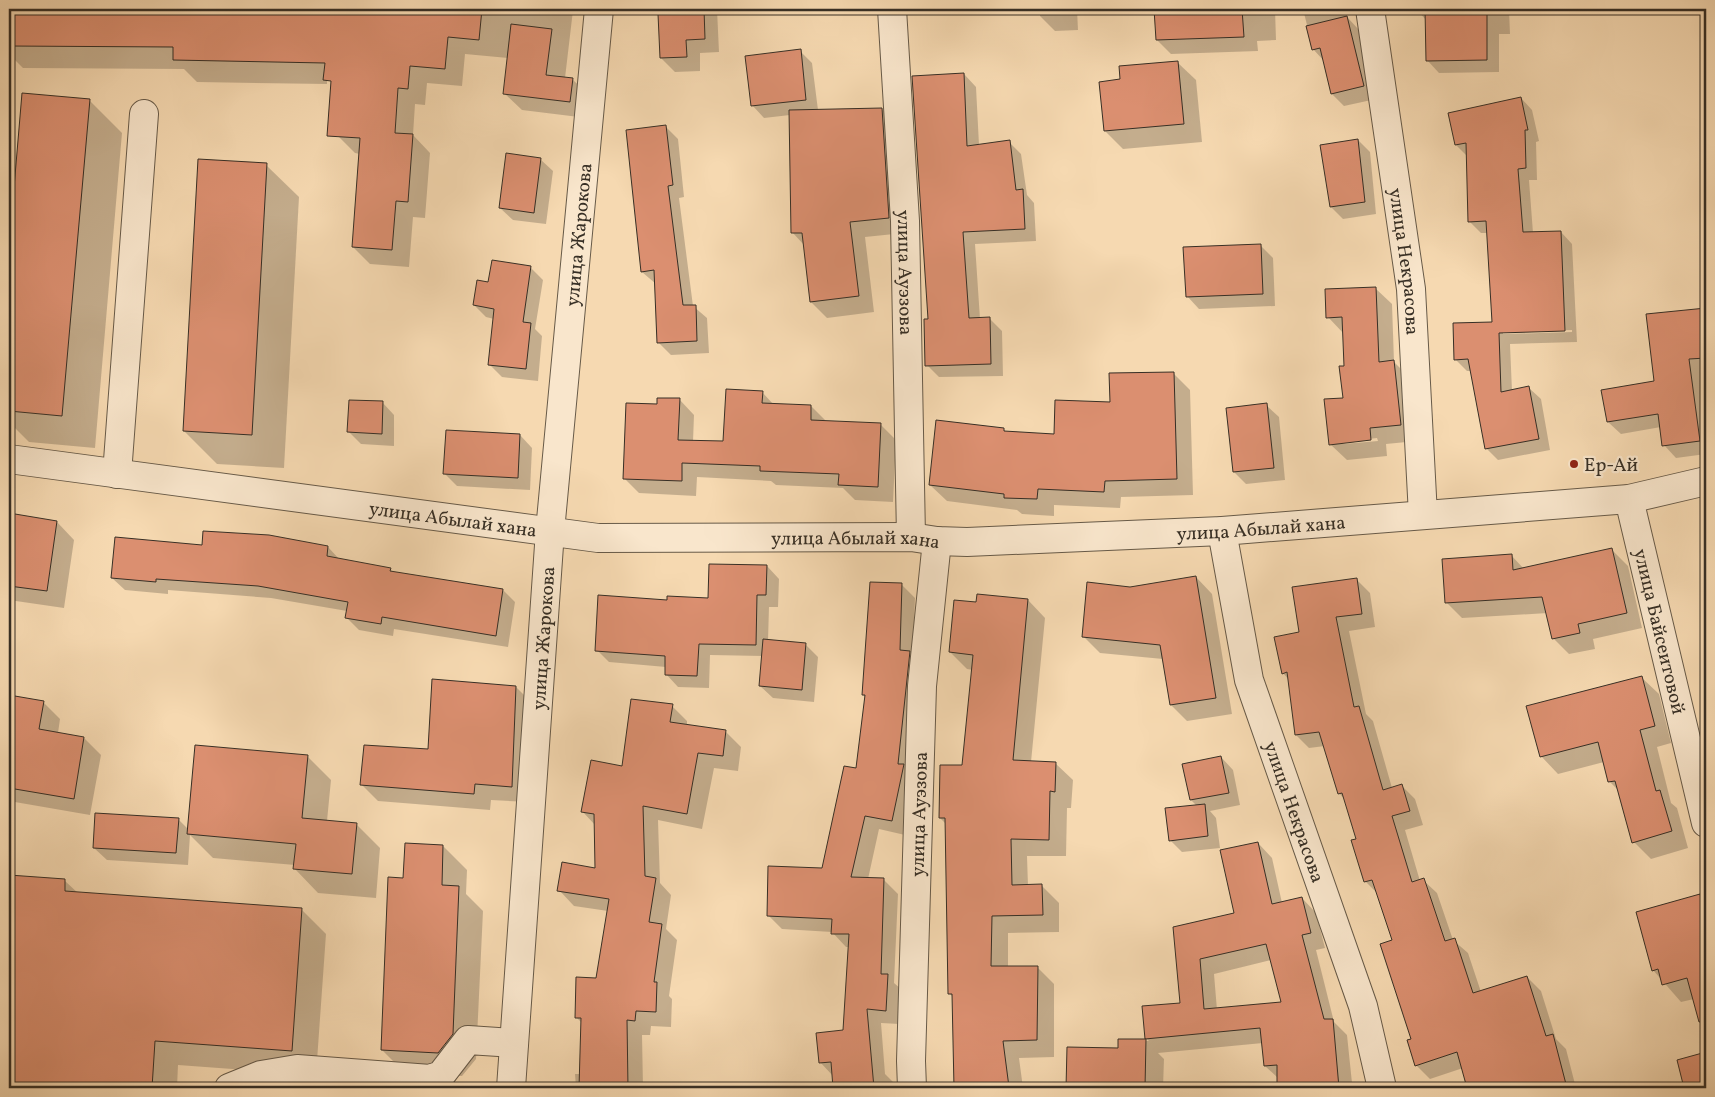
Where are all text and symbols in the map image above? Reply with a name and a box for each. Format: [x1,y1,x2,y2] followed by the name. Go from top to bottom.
[560,162,599,308] street label: улица Жарокова
[1381,186,1424,336] street label: улица Некрасова
[889,209,918,336] street label: улица Ауэзова
[1584,453,1638,479] place label: Ер-Ай
[1568,458,1580,470] marker: Ер-Ай
[367,496,538,545] street label: улица Абылай хана
[1176,510,1347,548] street label: улица Абылай хана
[771,526,942,556] street label: улица Абылай хана
[1626,546,1691,717] street label: улица Байсеитовой
[526,565,562,711] street label: улица Жарокова
[1256,738,1330,887] street label: улица Некрасова
[905,751,935,877] street label: улица Ауэзова

